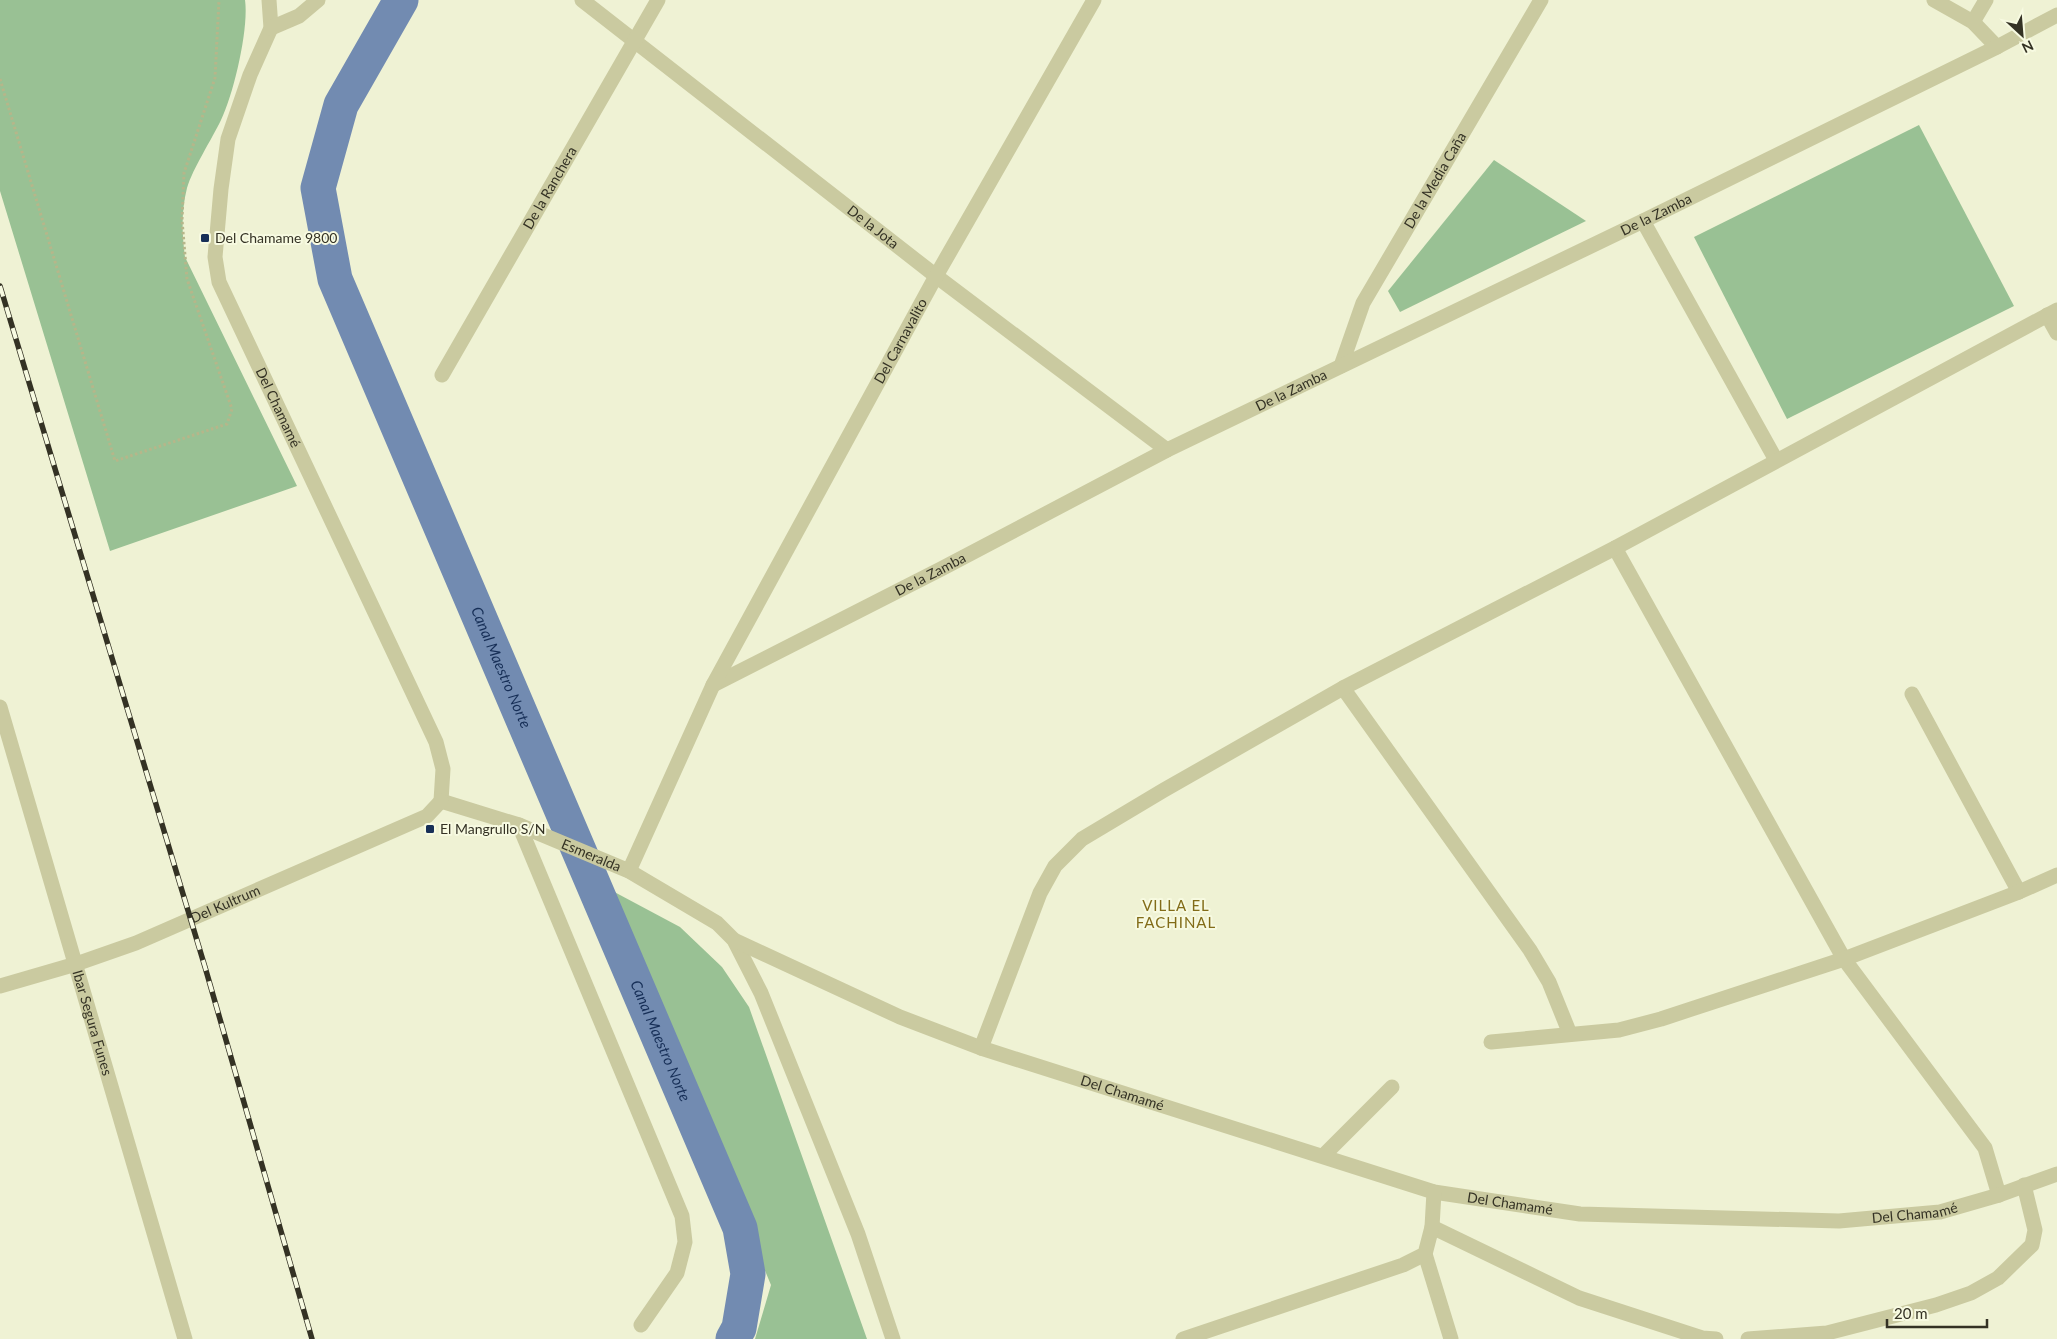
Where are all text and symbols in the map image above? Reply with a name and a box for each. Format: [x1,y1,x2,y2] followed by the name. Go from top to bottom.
[1997,10,2047,60] north arrow
[2019,37,2036,57] text: N
[1400,129,1469,231] street label: De la Media Caña
[519,143,580,232] street label: De la Ranchera
[1617,189,1694,239] street label: De la Zamba
[844,201,902,252] street label: De la Jota
[215,229,337,246] place label: Del Chamame 9800
[199,232,211,244] marker: Del Chamame 9800
[870,295,930,386] street label: Del Carnavalito
[253,365,305,450] street label: Del Chamamé
[1253,365,1329,414] street label: De la Zamba
[892,549,968,599] street label: De la Zamba
[468,604,536,730] water label: Canal Maestro Norte
[440,820,545,837] place label: El Mangrullo S/N
[424,823,436,835] marker: El Mangrullo S/N
[559,835,624,875] street label: Esmeralda
[187,881,262,926] street label: Del Kultrum
[1136,896,1216,931] district label: VILLA EL FACHINAL
[69,968,116,1077] street label: Ibar Segura Funes
[627,977,695,1104] water label: Canal Maestro Norte
[1079,1071,1166,1114] street label: Del Chamamé
[1466,1188,1554,1218] street label: Del Chamamé
[1871,1198,1960,1226] street label: Del Chamamé
[1887,1296,1987,1328] scale bar
[1894,1304,1928,1322] text: 20 m

